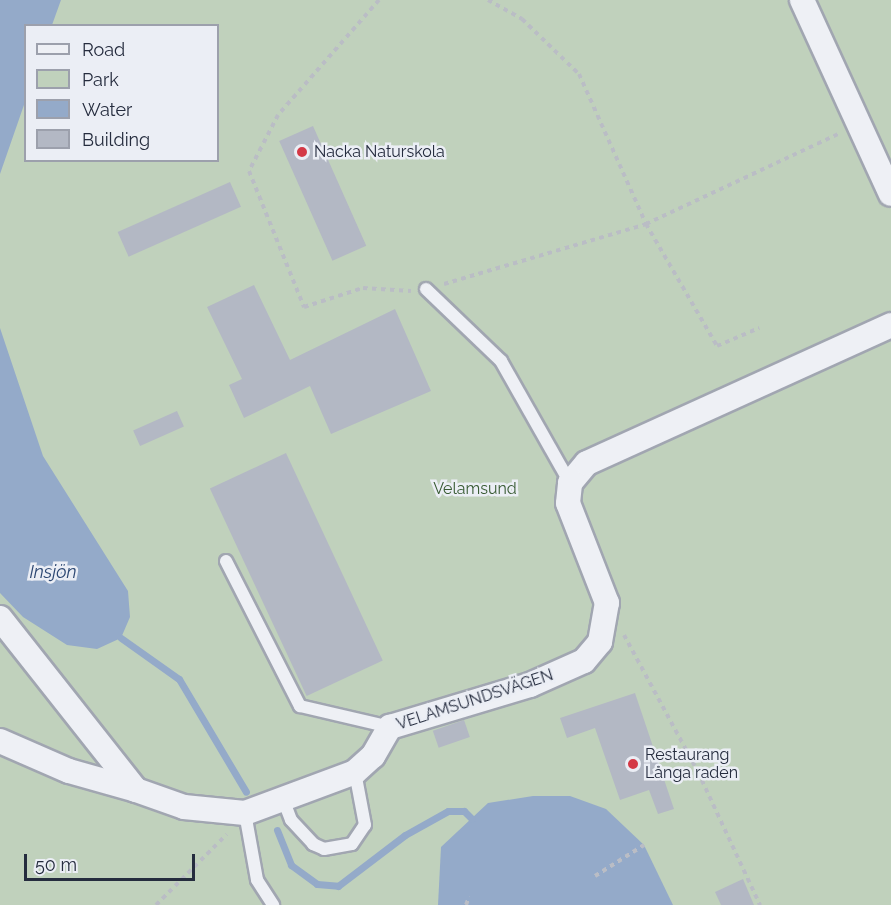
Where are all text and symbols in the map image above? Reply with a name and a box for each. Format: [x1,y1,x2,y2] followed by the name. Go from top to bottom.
[24,24,219,162] legend
[82,39,125,60] text: Road
[82,69,119,90] text: Park
[82,99,132,120] text: Water
[82,129,150,150] text: Building
[314,142,445,162] place label: Nacka Naturskola
[295,145,309,159] marker: Nacka Naturskola
[433,479,517,499] park label: Velamsund
[29,561,77,583] water label: Insjön
[394,666,556,734] street label: VELAMSUNDSVÄGEN
[645,745,738,783] place label: Restaurang Långa raden
[626,757,640,771] marker: Restaurang Långa raden
[27,842,198,880] scale bar
[35,854,77,875] text: 50 m

